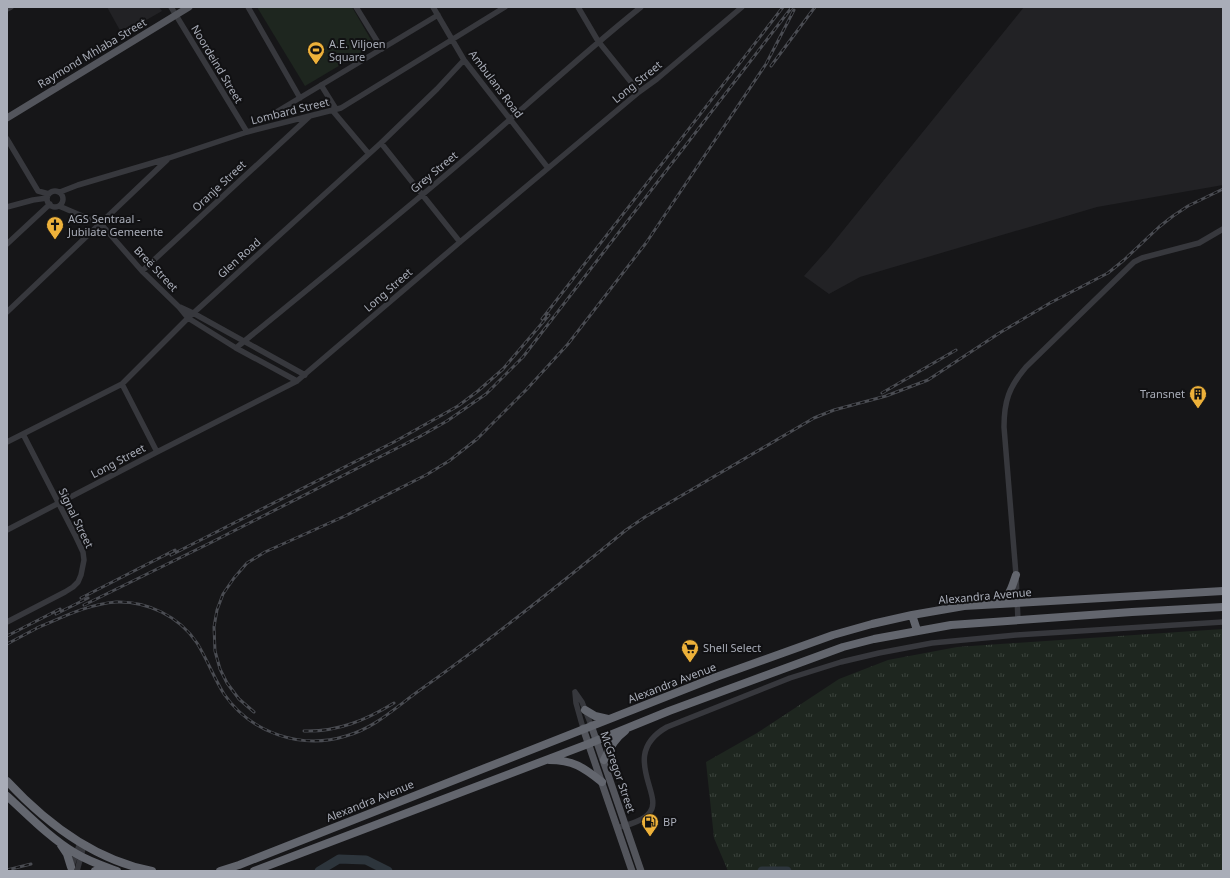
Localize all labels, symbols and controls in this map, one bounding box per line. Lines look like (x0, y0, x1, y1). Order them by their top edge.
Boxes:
street label: Raymond Mhlaba Street (35, 14, 149, 91)
street label: Noordeind Street (188, 22, 247, 106)
place label: A.E. Viljoen Square (329, 36, 386, 64)
sports icon: A.E. Viljoen Square (306, 40, 326, 65)
street label: Ambulans Road (466, 47, 527, 121)
street label: Long Street (609, 57, 665, 106)
street label: Lombard Street (249, 94, 331, 128)
street label: Grey Street (407, 147, 461, 196)
street label: Oranje Street (188, 157, 249, 214)
place label: AGS Sentraal - Jubilate Gemeente (67, 211, 163, 239)
church icon: AGS Sentraal - Jubilate Gemeente (45, 215, 65, 240)
street label: Glen Road (214, 234, 263, 281)
street label: Breë Street (131, 243, 182, 295)
street label: Long Street (360, 264, 415, 315)
building icon: Transnet (1188, 384, 1208, 409)
place label: Transnet (1140, 386, 1185, 401)
street label: Long Street (88, 440, 148, 481)
street label: Signal Street (55, 485, 97, 550)
street label: Alexandra Avenue (938, 584, 1032, 607)
supermarket icon: Shell Select (680, 638, 700, 663)
place label: Shell Select (703, 640, 761, 655)
street label: Alexandra Avenue (626, 659, 718, 706)
street label: McGregor Street (597, 729, 639, 815)
street label: Alexandra Avenue (324, 776, 416, 825)
fuel station icon: BP (640, 812, 660, 837)
place label: BP (663, 814, 677, 829)

